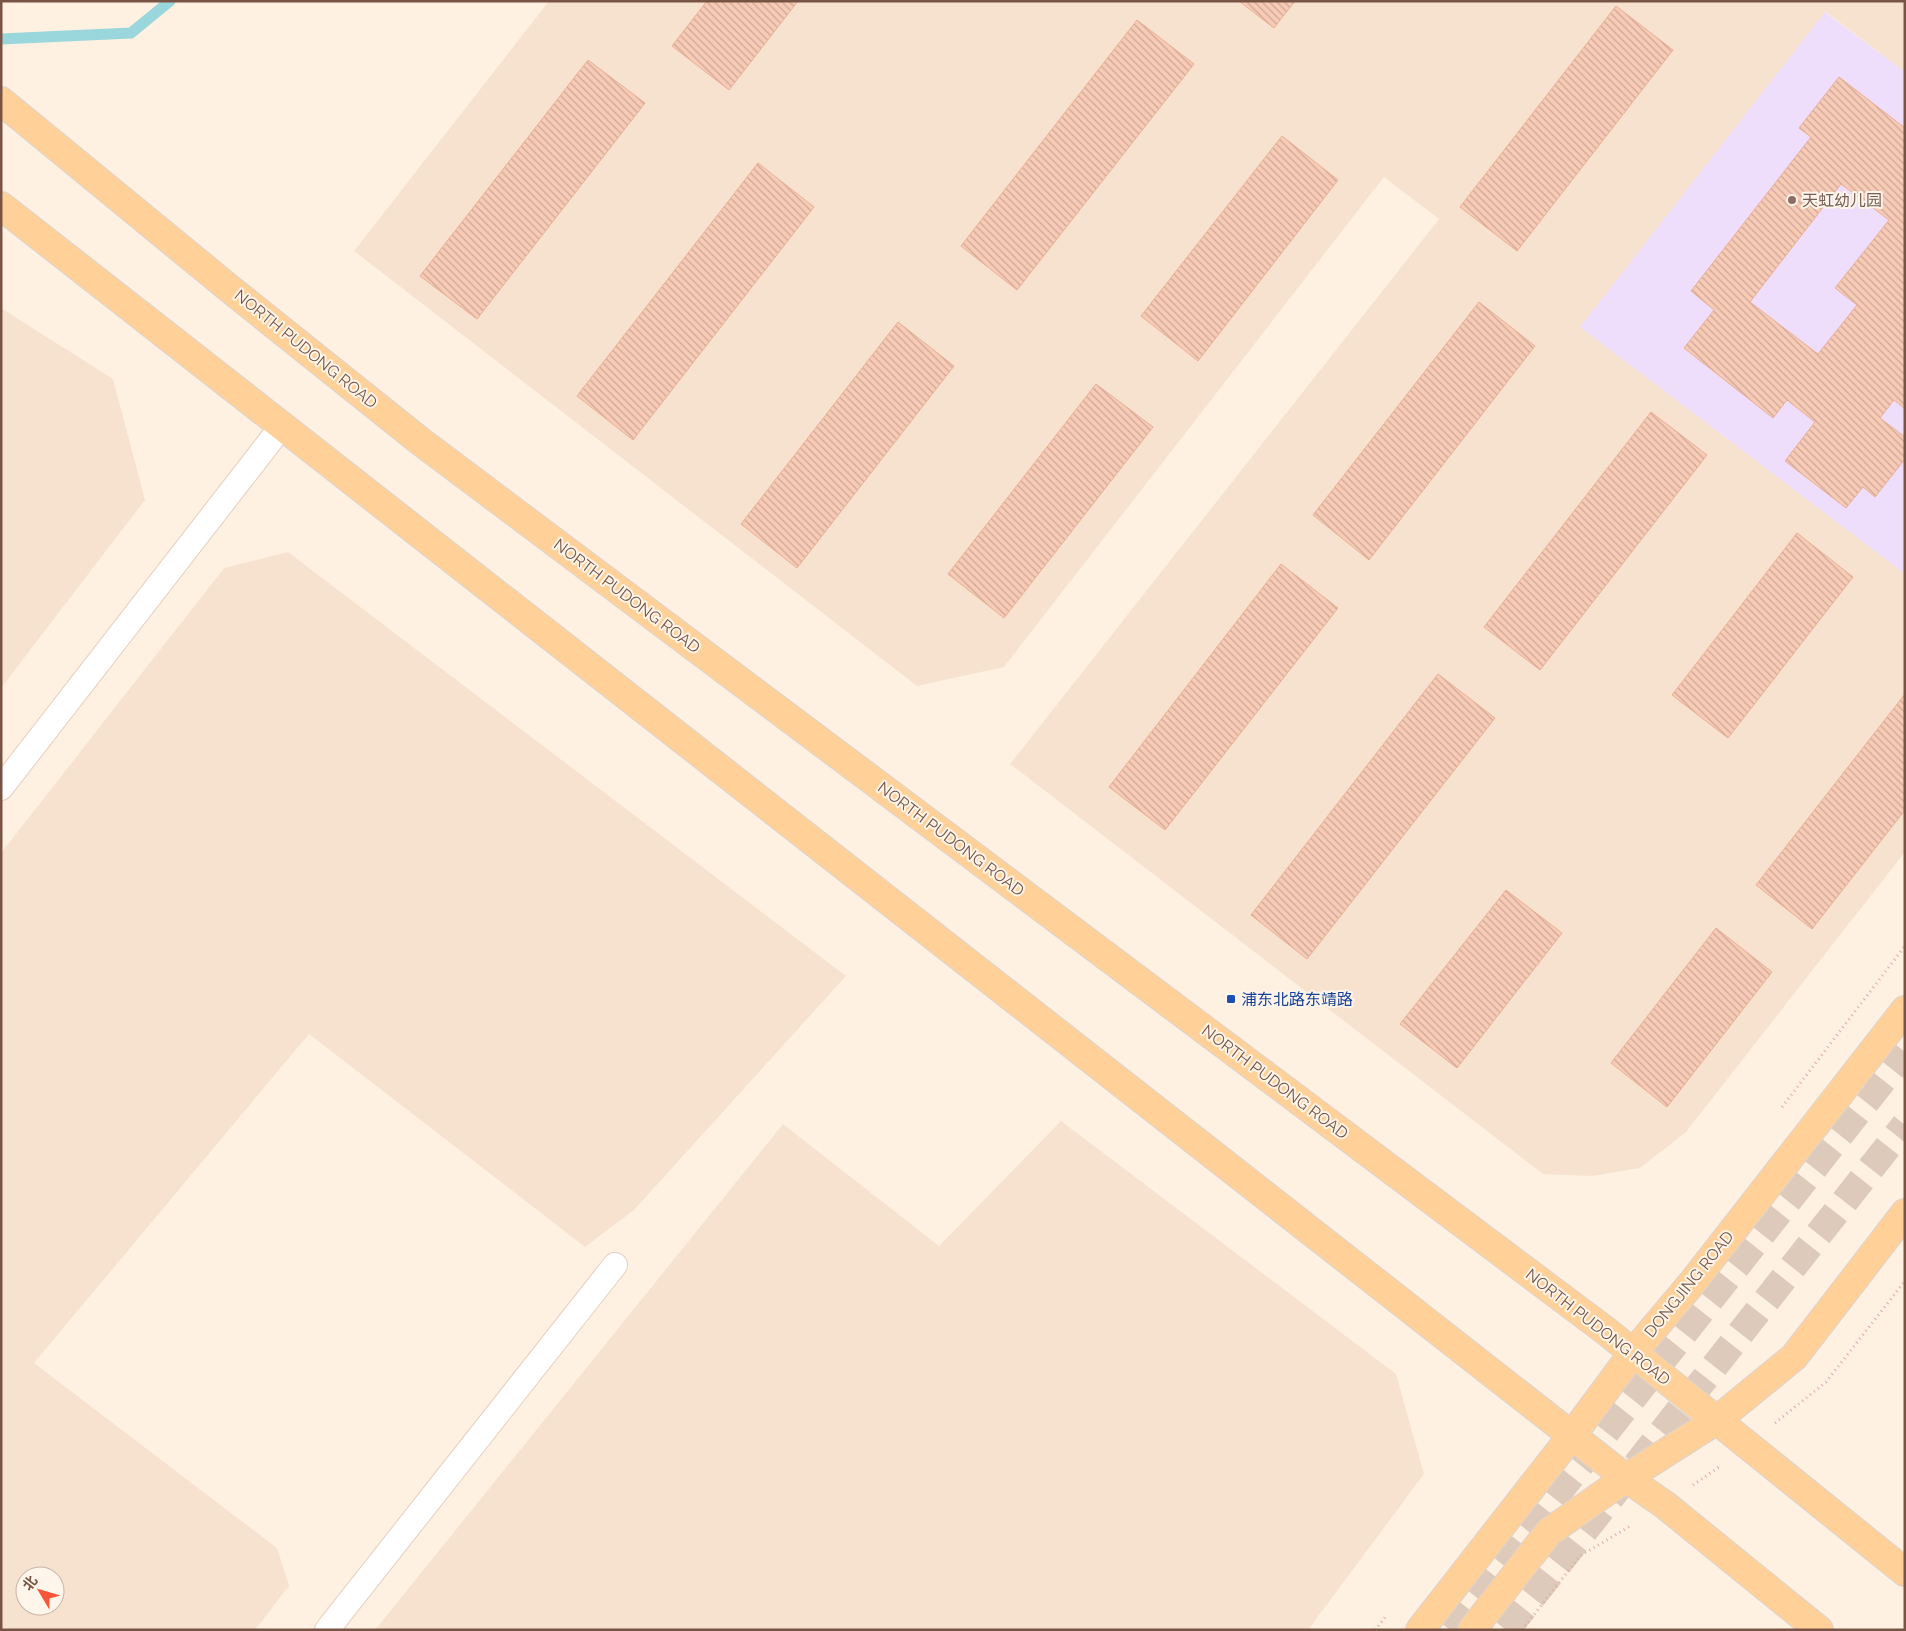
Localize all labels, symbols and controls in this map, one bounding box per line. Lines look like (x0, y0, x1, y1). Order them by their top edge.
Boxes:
place label: 天虹幼儿园 (1802, 191, 1882, 210)
marker: 天虹幼儿园 (1786, 194, 1798, 206)
street label: NORTH PUDONG ROAD (231, 286, 381, 412)
street label: NORTH PUDONG ROAD (550, 535, 704, 657)
street label: NORTH PUDONG ROAD (874, 778, 1028, 900)
place label: 浦东北路东靖路 (1241, 990, 1353, 1009)
marker: 浦东北路东靖路 (1225, 993, 1237, 1005)
street label: NORTH PUDONG ROAD (1198, 1021, 1352, 1143)
street label: DONGJING ROAD (1640, 1227, 1738, 1341)
street label: NORTH PUDONG ROAD (1522, 1265, 1674, 1389)
north arrow (15, 1566, 65, 1616)
text: 北 (19, 1573, 40, 1593)

